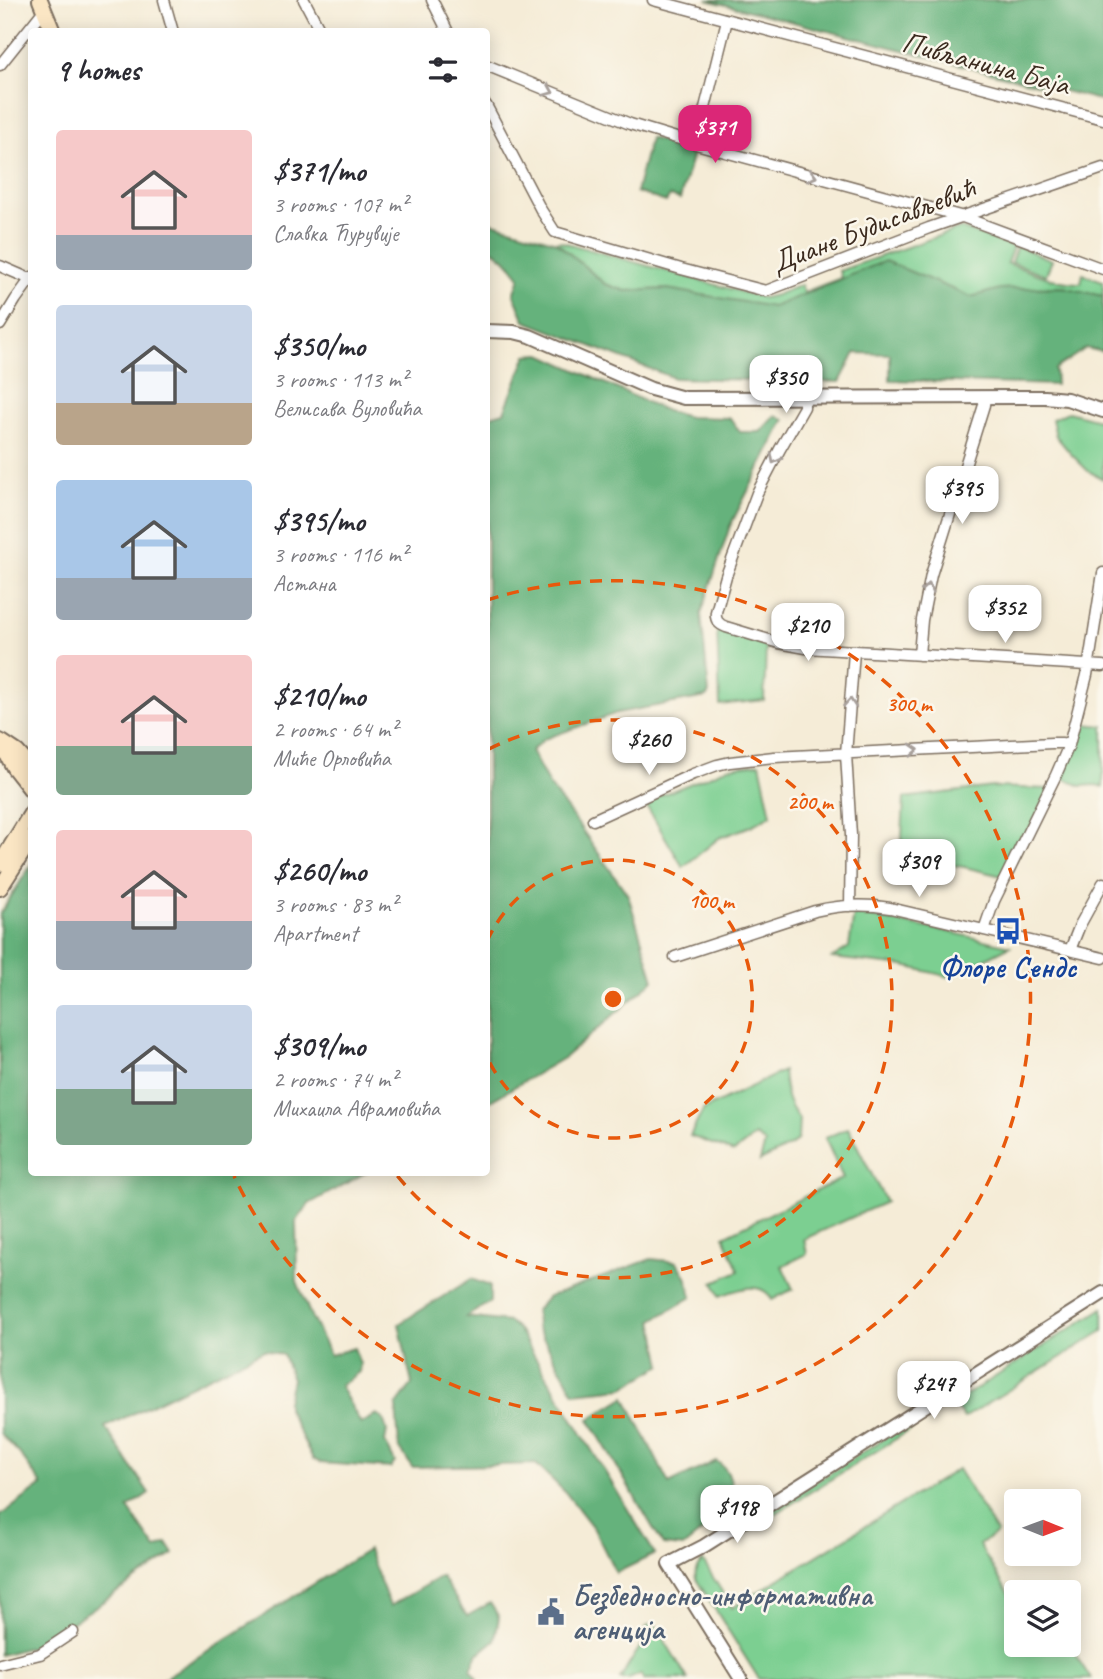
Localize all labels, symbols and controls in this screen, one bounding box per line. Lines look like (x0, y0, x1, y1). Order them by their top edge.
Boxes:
street label: Пивљанина Баја (898, 22, 1076, 104)
text: 9 homes (56, 51, 140, 89)
icon: filters (424, 51, 462, 89)
one-way arrow (543, 83, 555, 97)
pin: $371 (674, 106, 756, 165)
text: $371 (694, 113, 736, 142)
text: $371/mo (273, 152, 365, 190)
icon: home (112, 158, 196, 242)
one-way arrow (806, 167, 818, 182)
street label: Диане Будисављевић (766, 168, 982, 281)
text: 3 rooms · 107 m² (273, 190, 408, 219)
text: Славка Ћурувије (273, 219, 399, 248)
text: $350/mo (273, 327, 365, 365)
icon: home (112, 333, 196, 417)
pin: $350 (745, 356, 827, 415)
text: $350 (765, 363, 807, 392)
text: 3 rooms · 113 m² (273, 365, 408, 394)
text: Велисава Вуловића (273, 394, 421, 423)
one-way arrow (769, 452, 783, 464)
pin: $395 (921, 466, 1003, 526)
text: $395 (942, 474, 982, 503)
text: $395/mo (273, 502, 365, 540)
icon: home (112, 508, 196, 592)
text: 3 rooms · 116 m² (273, 540, 408, 569)
text: Астана (273, 569, 336, 598)
one-way arrow (920, 582, 935, 594)
pin: $352 (964, 586, 1046, 645)
text: $352 (984, 593, 1026, 622)
pin: $210 (767, 604, 849, 663)
text: $210 (787, 611, 829, 640)
text: $210/mo (273, 677, 365, 715)
icon: home (112, 683, 196, 767)
text: 300 m (886, 691, 934, 717)
one-way arrow (842, 697, 857, 708)
text: 2 rooms · 64 m² (273, 715, 397, 744)
pin: $260 (608, 718, 690, 777)
text: $260 (628, 725, 670, 754)
one-way arrow (909, 743, 920, 758)
text: Миће Орловића (273, 744, 391, 773)
text: 200 m (787, 789, 835, 815)
pin: $309 (878, 839, 960, 899)
text: $309 (898, 847, 940, 876)
text: $260/mo (273, 852, 366, 890)
icon: home (112, 858, 196, 942)
text: 100 m (688, 888, 736, 914)
text: 3 rooms · 83 m² (273, 890, 397, 919)
bus stop icon: Флоре Сендс (993, 916, 1023, 946)
text: Apartment (273, 919, 358, 948)
place label: Флоре Сендс (940, 948, 1078, 986)
centre of rings (601, 987, 625, 1011)
text: $309/mo (273, 1027, 365, 1065)
icon: home (112, 1033, 196, 1117)
text: 2 rooms · 74 m² (273, 1065, 397, 1094)
text: Михаила Аврамовића (273, 1094, 440, 1123)
pin: $247 (893, 1362, 975, 1421)
text: $247 (913, 1369, 955, 1398)
pin: $198 (696, 1486, 778, 1545)
north arrow (1004, 1489, 1082, 1566)
map controls (1004, 1489, 1081, 1657)
text: $198 (716, 1493, 758, 1522)
place label: Безбедносно-информативна агенција (572, 1576, 874, 1648)
button: layers (1004, 1580, 1081, 1657)
public building icon: Безбедносно-информативна агенција (536, 1597, 566, 1627)

